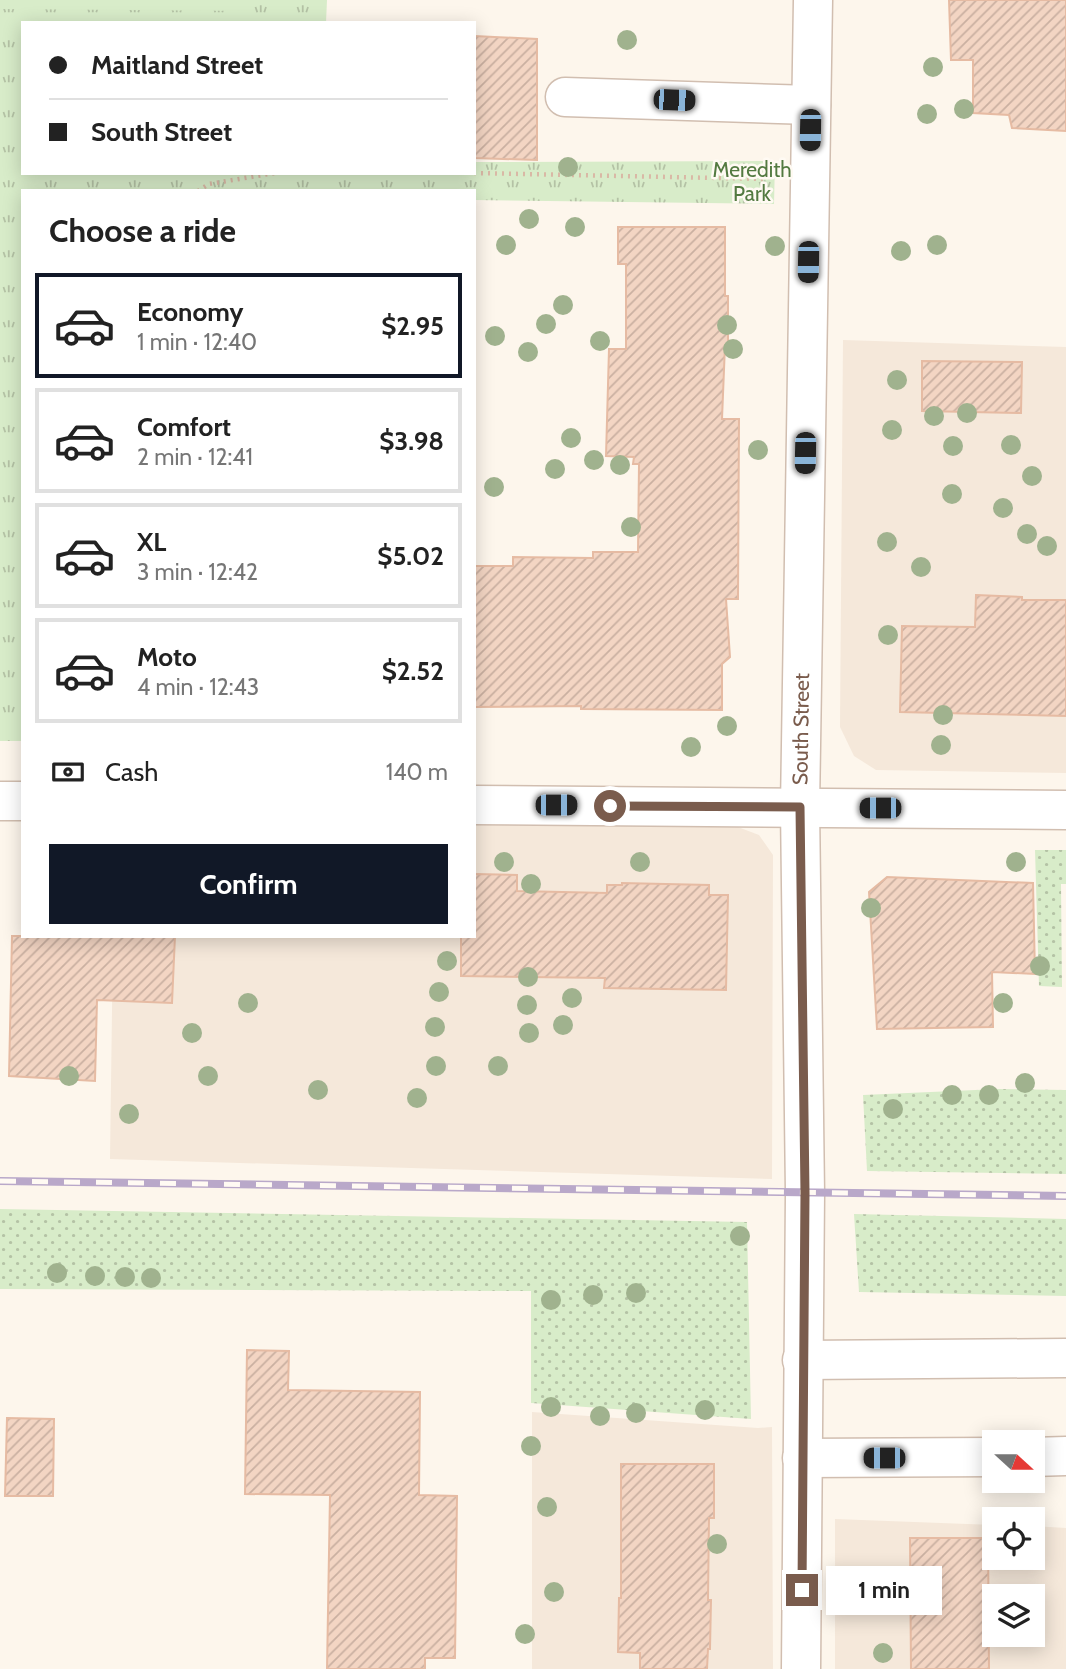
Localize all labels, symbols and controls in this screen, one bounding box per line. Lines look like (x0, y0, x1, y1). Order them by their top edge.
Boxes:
text: Maitland Street (91, 49, 263, 81)
car (653, 89, 696, 111)
car (800, 109, 821, 151)
text: South Street (91, 116, 232, 148)
park label: Meredith Park (712, 157, 792, 206)
text: Choose a ride (49, 211, 236, 250)
car (798, 241, 819, 283)
icon: car (53, 294, 116, 357)
text: Economy (137, 296, 243, 328)
text: $2.95 (381, 310, 444, 342)
text: 1 min · 12:40 (137, 328, 257, 356)
icon: car (53, 409, 116, 472)
text: Comfort (137, 411, 231, 443)
text: $3.98 (379, 425, 444, 457)
car (795, 432, 816, 474)
text: 2 min · 12:41 (137, 443, 253, 471)
icon: car (53, 524, 116, 587)
text: XL (137, 526, 166, 558)
text: $5.02 (377, 540, 444, 572)
text: 3 min · 12:42 (137, 558, 258, 586)
icon: car (53, 639, 116, 702)
text: Moto (137, 641, 197, 673)
text: $2.52 (382, 655, 444, 687)
text: 4 min · 12:43 (137, 673, 259, 701)
street label: South Street (787, 673, 814, 785)
icon: cash (49, 753, 87, 791)
text: Cash (105, 756, 158, 788)
text: 140 m (386, 758, 448, 786)
route start (594, 790, 626, 822)
car (536, 795, 578, 816)
car (860, 798, 902, 819)
button: Confirm (49, 844, 448, 924)
north arrow (982, 1430, 1045, 1493)
map controls (982, 1430, 1045, 1647)
car (864, 1448, 906, 1469)
button: locate (982, 1507, 1045, 1570)
callout: 1 min (826, 1566, 942, 1614)
route end (786, 1574, 818, 1606)
text: 1 min (858, 1576, 910, 1604)
button: layers (982, 1584, 1045, 1647)

